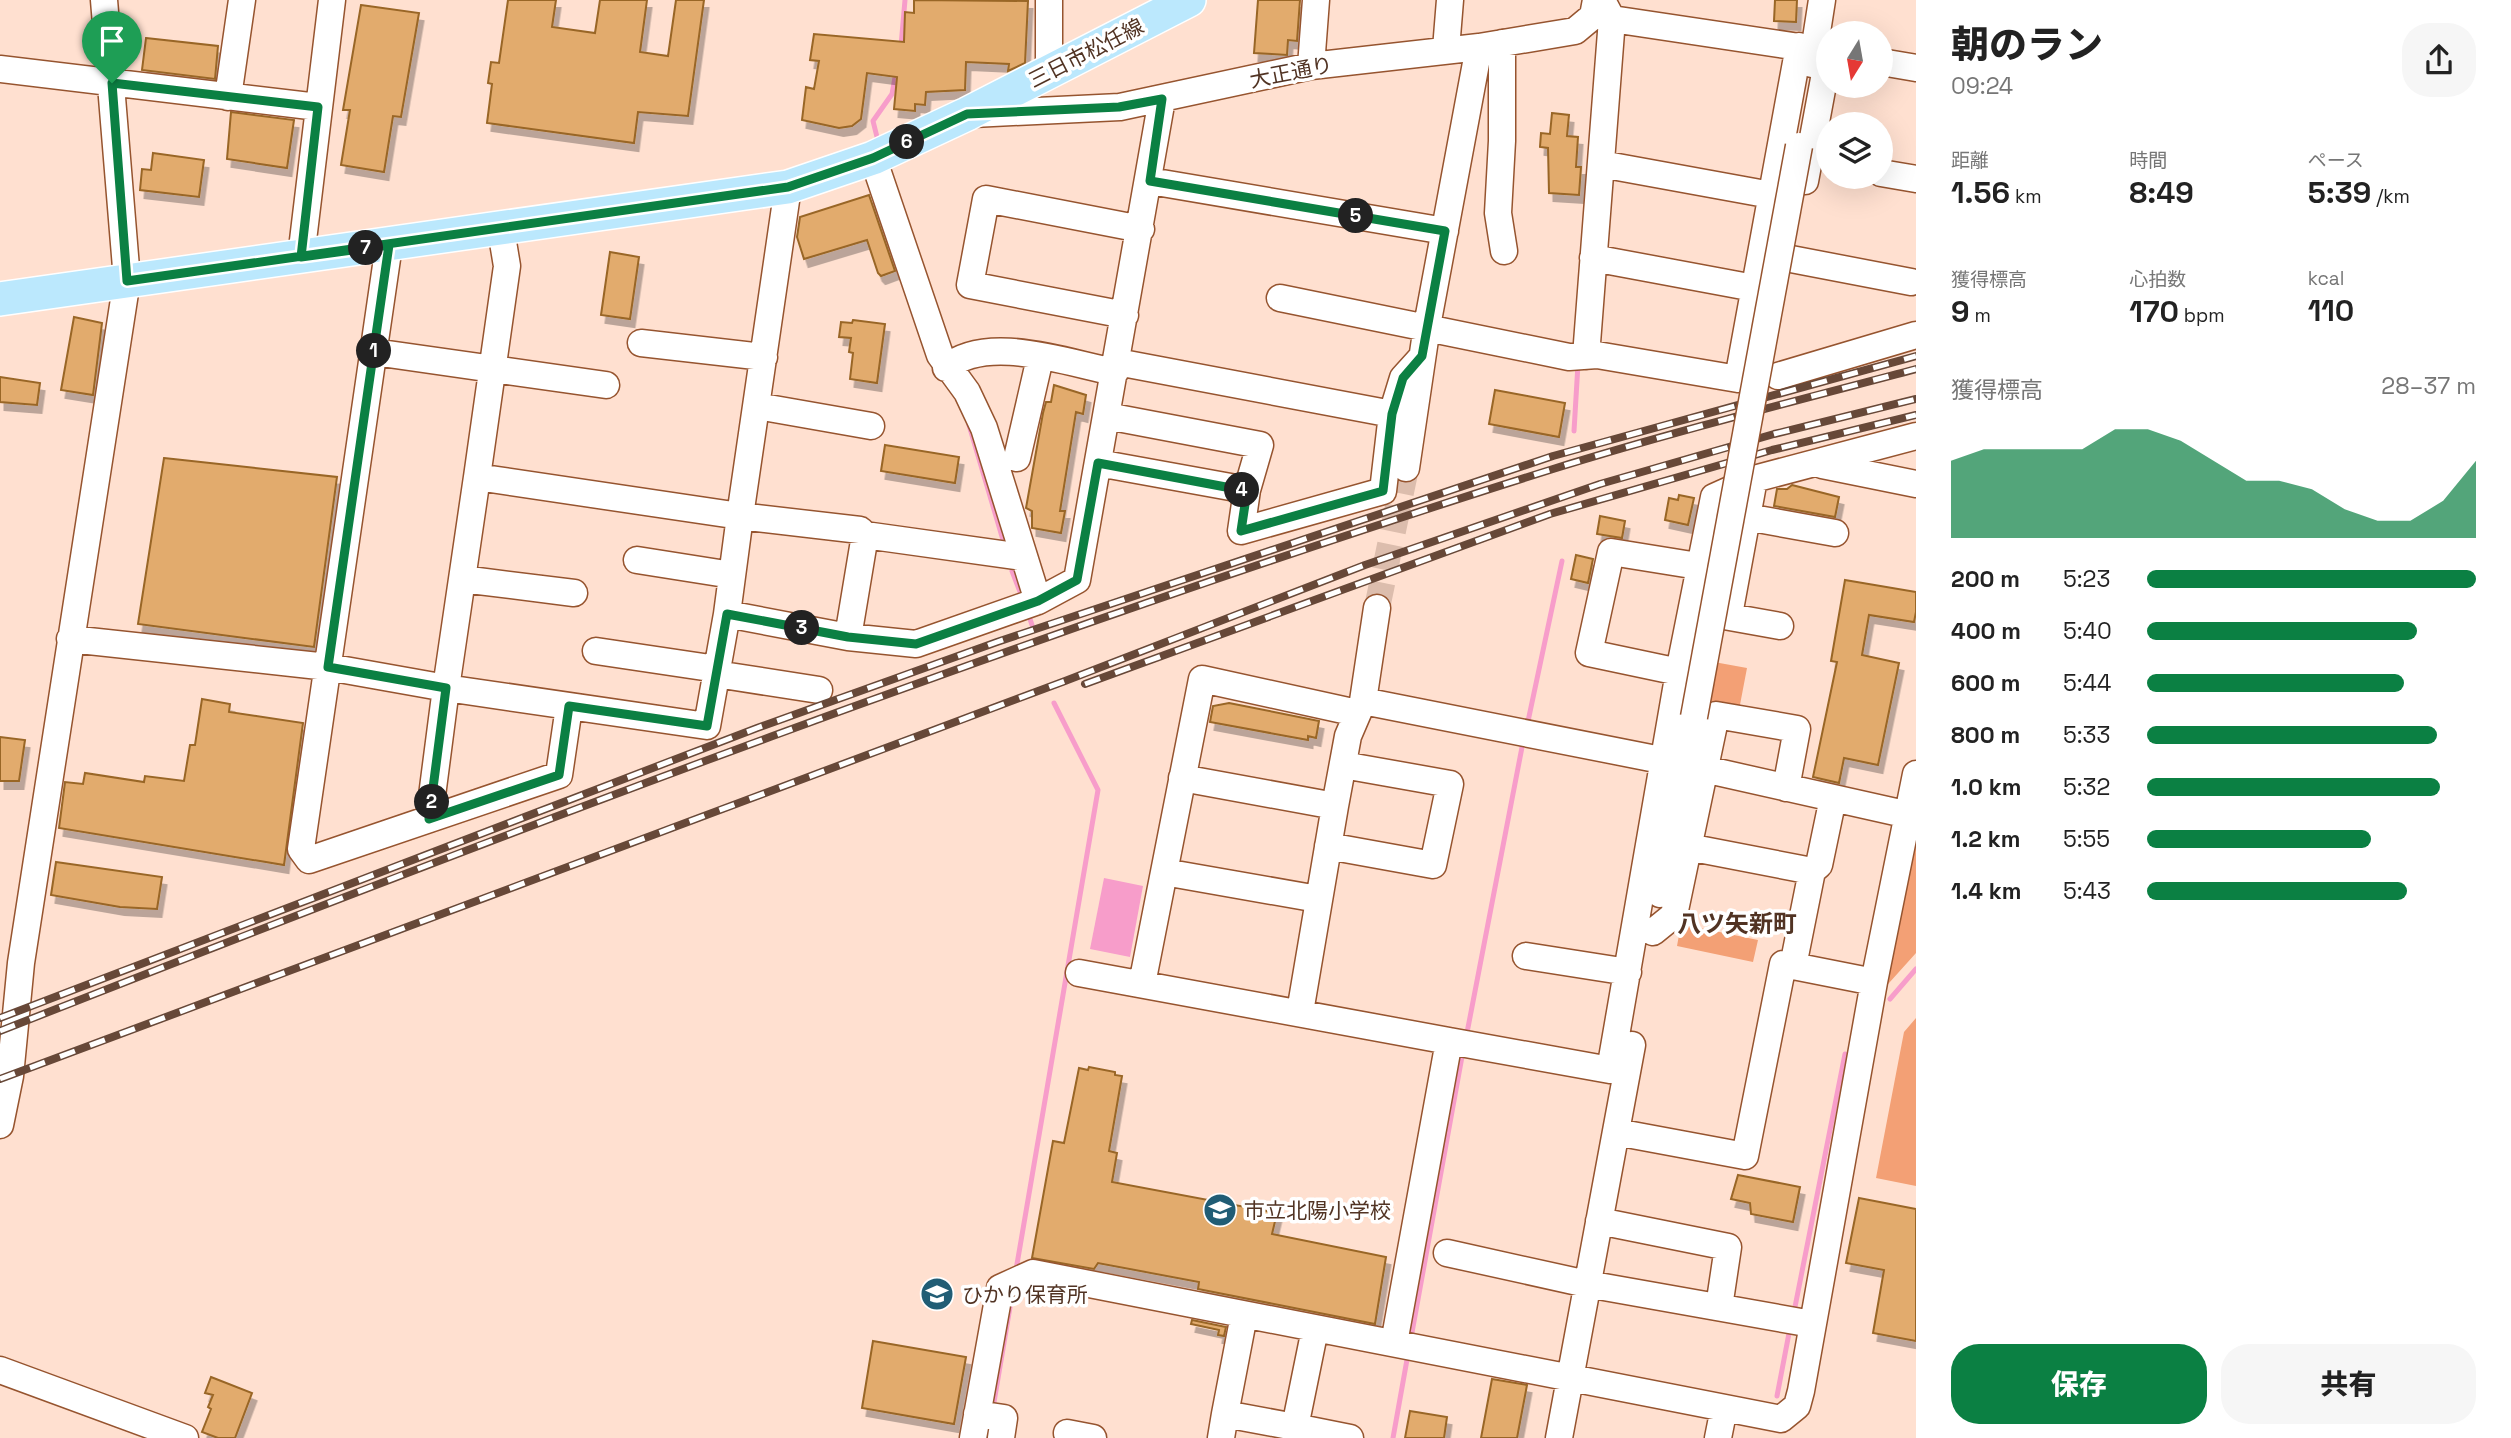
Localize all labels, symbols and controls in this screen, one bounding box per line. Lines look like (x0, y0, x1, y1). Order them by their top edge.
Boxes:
pin (82, 11, 142, 83)
street label: 三日市松任線 (1024, 12, 1148, 94)
north arrow (1816, 21, 1894, 98)
map controls (1816, 21, 1893, 189)
text: 朝のラン (1951, 21, 2103, 69)
icon: arrive (93, 22, 131, 60)
button: share (2402, 23, 2476, 97)
street label: 大正通り (1247, 51, 1335, 93)
text: 09:24 (1951, 71, 2013, 101)
button: layers (1816, 112, 1893, 189)
pin: 6 (890, 124, 925, 160)
text: 6 (901, 129, 912, 154)
text: 距離 (1951, 148, 1989, 173)
text: 時間 (2129, 148, 2167, 173)
text: ペース (2308, 148, 2364, 173)
text: 1.56 (1951, 173, 2010, 212)
text: 8:49 (2129, 173, 2194, 212)
text: 5:39 (2308, 173, 2371, 212)
text: km (2010, 184, 2042, 209)
text: /km (2371, 184, 2410, 209)
pin: 5 (1338, 198, 1374, 234)
text: 5 (1350, 203, 1361, 228)
pin: 7 (348, 230, 384, 266)
text: 7 (360, 235, 371, 260)
text: kcal (2308, 266, 2344, 291)
text: 獲得標高 (1951, 267, 2027, 292)
text: 心拍数 (2129, 267, 2186, 292)
text: 110 (2308, 291, 2354, 330)
text: 9 (1951, 292, 1970, 331)
text: 170 (2129, 292, 2179, 331)
text: m (1970, 303, 1991, 328)
text: bpm (2179, 303, 2225, 328)
pin: 1 (356, 334, 392, 368)
text: 1 (369, 338, 378, 363)
text: 28–37 m (2381, 371, 2476, 401)
text: 獲得標高 (1951, 375, 2043, 405)
pin: 4 (1224, 472, 1260, 508)
text: 4 (1235, 477, 1248, 502)
text: 200 m (1951, 564, 2020, 594)
text: 5:23 (2063, 564, 2110, 594)
pin: 3 (784, 610, 820, 646)
text: 3 (796, 615, 807, 640)
text: 400 m (1951, 616, 2021, 646)
text: 5:40 (2063, 616, 2112, 646)
text: 600 m (1951, 668, 2021, 698)
text: 5:44 (2063, 668, 2111, 698)
text: 800 m (1951, 720, 2020, 750)
text: 5:33 (2063, 720, 2110, 750)
text: 1.0 km (1951, 772, 2021, 802)
text: 5:32 (2063, 772, 2110, 802)
pin: 2 (414, 784, 450, 820)
text: 2 (426, 789, 437, 814)
text: 1.2 km (1951, 824, 2020, 854)
text: 5:55 (2063, 824, 2110, 854)
text: 1.4 km (1951, 876, 2021, 906)
text: 5:43 (2063, 876, 2111, 906)
district label: 八ツ矢新町 (1677, 908, 1797, 939)
school or university icon: 市立北陽小学校 (1201, 1191, 1239, 1229)
place label: 市立北陽小学校 (1244, 1197, 1391, 1224)
school or university icon: ひかり保育所 (918, 1275, 956, 1313)
place label: ひかり保育所 (962, 1281, 1088, 1308)
button: 保存 (1951, 1344, 2207, 1424)
button: 共有 (2221, 1344, 2476, 1424)

